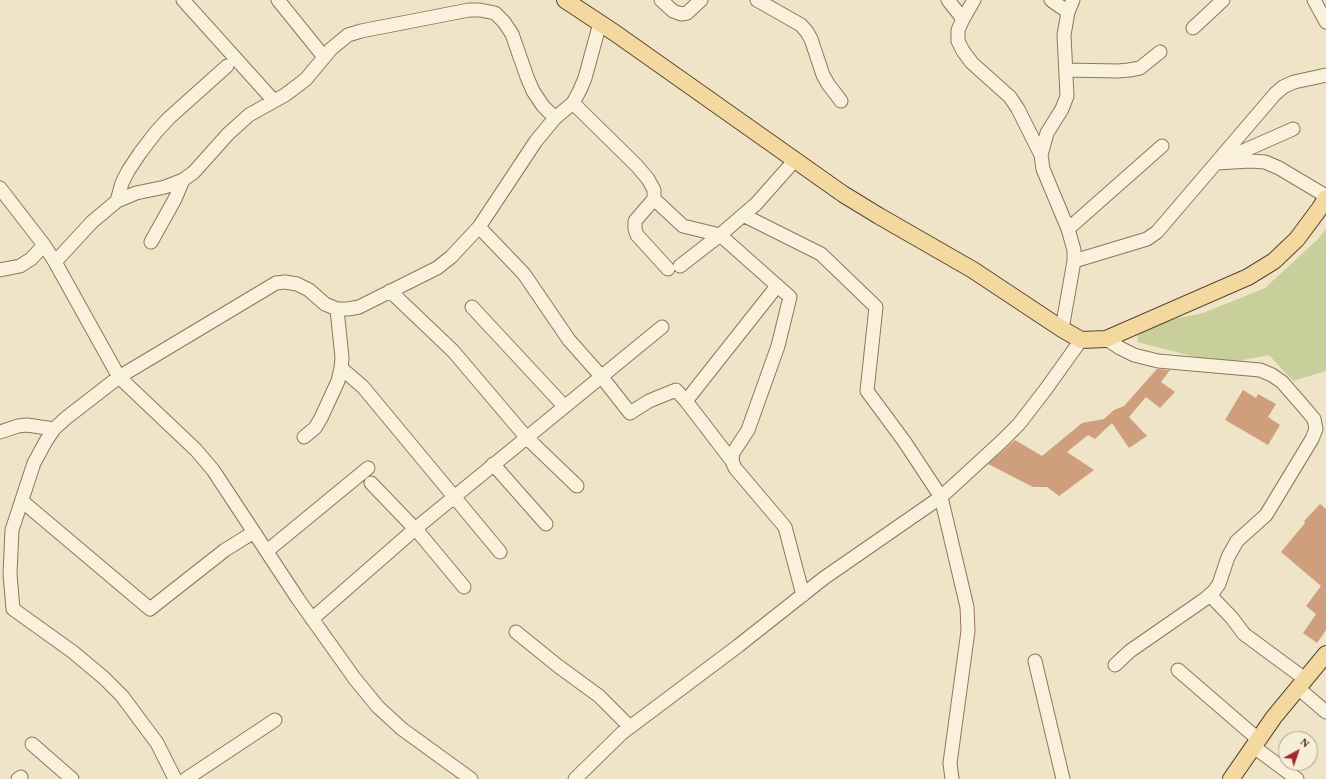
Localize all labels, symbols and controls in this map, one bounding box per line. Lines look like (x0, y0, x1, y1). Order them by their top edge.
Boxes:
north arrow (1278, 731, 1318, 771)
text: N (1298, 735, 1312, 750)

